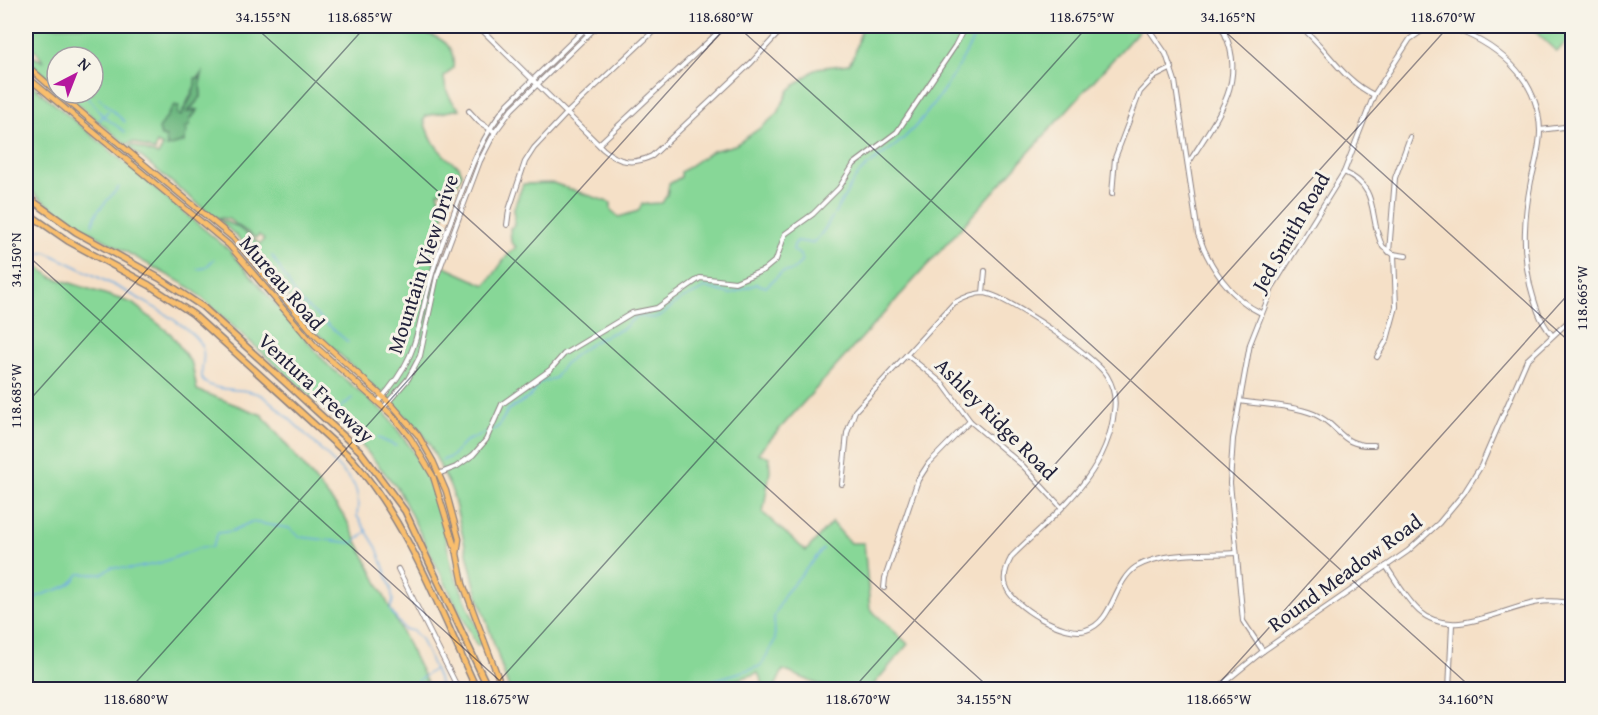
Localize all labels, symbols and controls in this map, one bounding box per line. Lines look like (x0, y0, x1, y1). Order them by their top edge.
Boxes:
text: 34.155°N (236, 6, 291, 27)
text: 118.685°W (327, 6, 393, 27)
text: 118.680°W (688, 6, 754, 27)
text: 118.675°W (1049, 6, 1115, 27)
text: 34.165°N (1201, 6, 1256, 27)
text: 118.670°W (1410, 6, 1476, 27)
north arrow (45, 45, 105, 105)
text: N (73, 51, 97, 77)
street label: Jed Smith Road (1242, 166, 1338, 300)
street label: Mountain View Drive (379, 170, 466, 358)
street label: Mureau Road (232, 228, 333, 337)
text: 34.150°N (5, 232, 26, 287)
text: 118.665°W (1571, 265, 1592, 331)
street label: Ventura Freeway (251, 325, 382, 450)
street label: Ashley Ridge Road (928, 350, 1065, 487)
text: 118.685°W (5, 363, 26, 429)
street label: Round Meadow Road (1261, 506, 1429, 639)
text: 118.680°W (103, 688, 169, 709)
text: 118.675°W (464, 688, 530, 709)
text: 118.670°W (825, 688, 891, 709)
text: 34.155°N (957, 688, 1012, 709)
text: 118.665°W (1186, 688, 1252, 709)
text: 34.160°N (1439, 688, 1494, 709)

